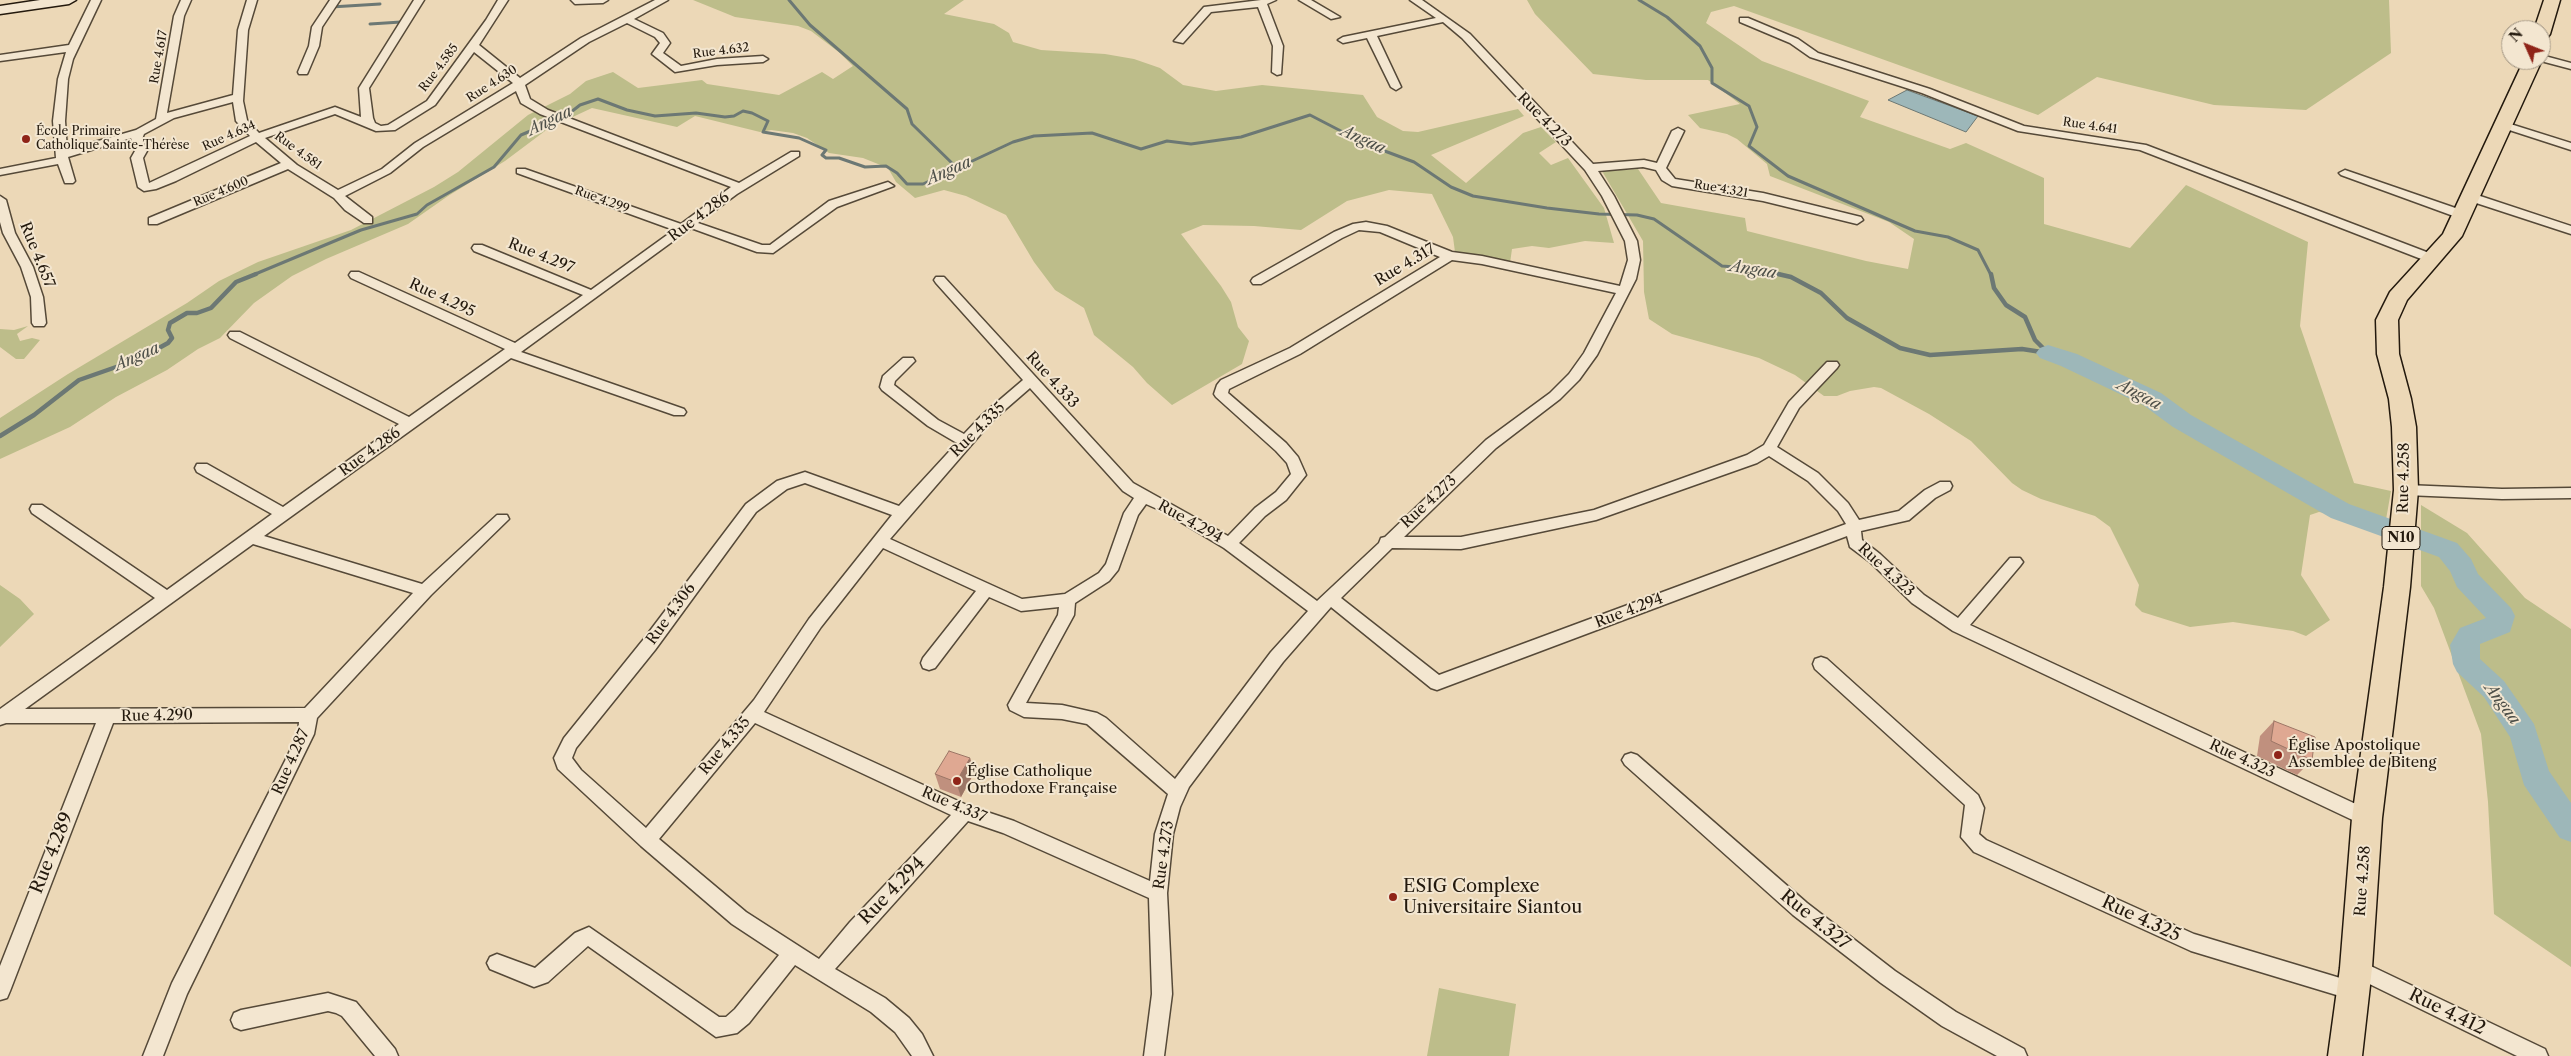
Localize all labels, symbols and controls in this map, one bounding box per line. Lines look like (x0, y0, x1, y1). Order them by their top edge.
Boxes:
north arrow (2501, 20, 2551, 70)
text: N (2505, 25, 2527, 46)
street label: Rue 4.617 (147, 29, 171, 85)
street label: Rue 4.632 (692, 40, 750, 62)
street label: Rue 4.585 (416, 41, 462, 95)
street label: Rue 4.630 (464, 62, 520, 106)
street label: Rue 4.273 (1513, 89, 1575, 151)
water label: Angaa (525, 102, 575, 140)
street label: Rue 4.641 (2062, 115, 2118, 137)
street label: Rue 4.634 (200, 118, 258, 154)
water label: Angaa (1338, 122, 1388, 158)
place label: École Primaire Catholique Sainte-Thérèse (36, 125, 189, 153)
street label: Rue 4.581 (272, 129, 324, 173)
marker: École Primaire Catholique Sainte-Thérèse (20, 133, 32, 145)
water label: Angaa (924, 153, 974, 189)
street label: Rue 4.600 (191, 174, 251, 210)
street label: Rue 4.321 (1693, 177, 1749, 201)
street label: Rue 4.299 (573, 183, 631, 217)
street label: Rue 4.286 (665, 188, 733, 246)
street label: Rue 4.657 (16, 219, 58, 291)
street label: Rue 4.297 (505, 235, 577, 277)
street label: Rue 4.317 (1372, 240, 1438, 290)
water label: Angaa (1728, 257, 1778, 283)
street label: Rue 4.295 (406, 275, 478, 321)
water label: Angaa (112, 339, 162, 375)
street label: Rue 4.333 (1022, 348, 1082, 412)
water label: Angaa (2114, 375, 2164, 415)
street label: Rue 4.335 (947, 399, 1009, 461)
street label: Rue 4.286 (336, 424, 404, 480)
street label: Rue 4.258 (2394, 442, 2414, 514)
street label: Rue 4.273 (1397, 472, 1461, 532)
street label: Rue 4.294 (1154, 497, 1226, 547)
road number: N10 (2382, 526, 2420, 550)
street label: Rue 4.323 (1854, 539, 1918, 601)
street label: Rue 4.306 (643, 580, 699, 648)
street label: Rue 4.294 (1593, 590, 1665, 632)
water label: Angaa (2480, 679, 2524, 729)
street label: Rue 4.290 (121, 706, 193, 726)
street label: Rue 4.335 (696, 713, 754, 779)
street label: Rue 4.287 (269, 726, 313, 798)
street label: Rue 4.323 (2206, 736, 2278, 782)
place label: Église Apostolique Assemblee de Biteng (2288, 737, 2436, 772)
marker: Église Apostolique Assemblee de Biteng (2272, 749, 2284, 761)
place label: Église Catholique Orthodoxe Française (967, 763, 1117, 798)
marker: Église Catholique Orthodoxe Française (951, 775, 963, 787)
street label: Rue 4.337 (919, 783, 989, 827)
street label: Rue 4.289 (26, 809, 78, 897)
street label: Rue 4.273 (1150, 819, 1178, 891)
street label: Rue 4.258 (2352, 845, 2374, 917)
street label: Rue 4.294 (855, 853, 929, 929)
place label: ESIG Complexe Universitaire Siantou (1403, 876, 1582, 919)
street label: Rue 4.327 (1776, 885, 1854, 955)
marker: ESIG Complexe Universitaire Siantou (1387, 891, 1399, 903)
street label: Rue 4.325 (2098, 891, 2184, 947)
street label: Rue 4.412 (2405, 984, 2489, 1040)

